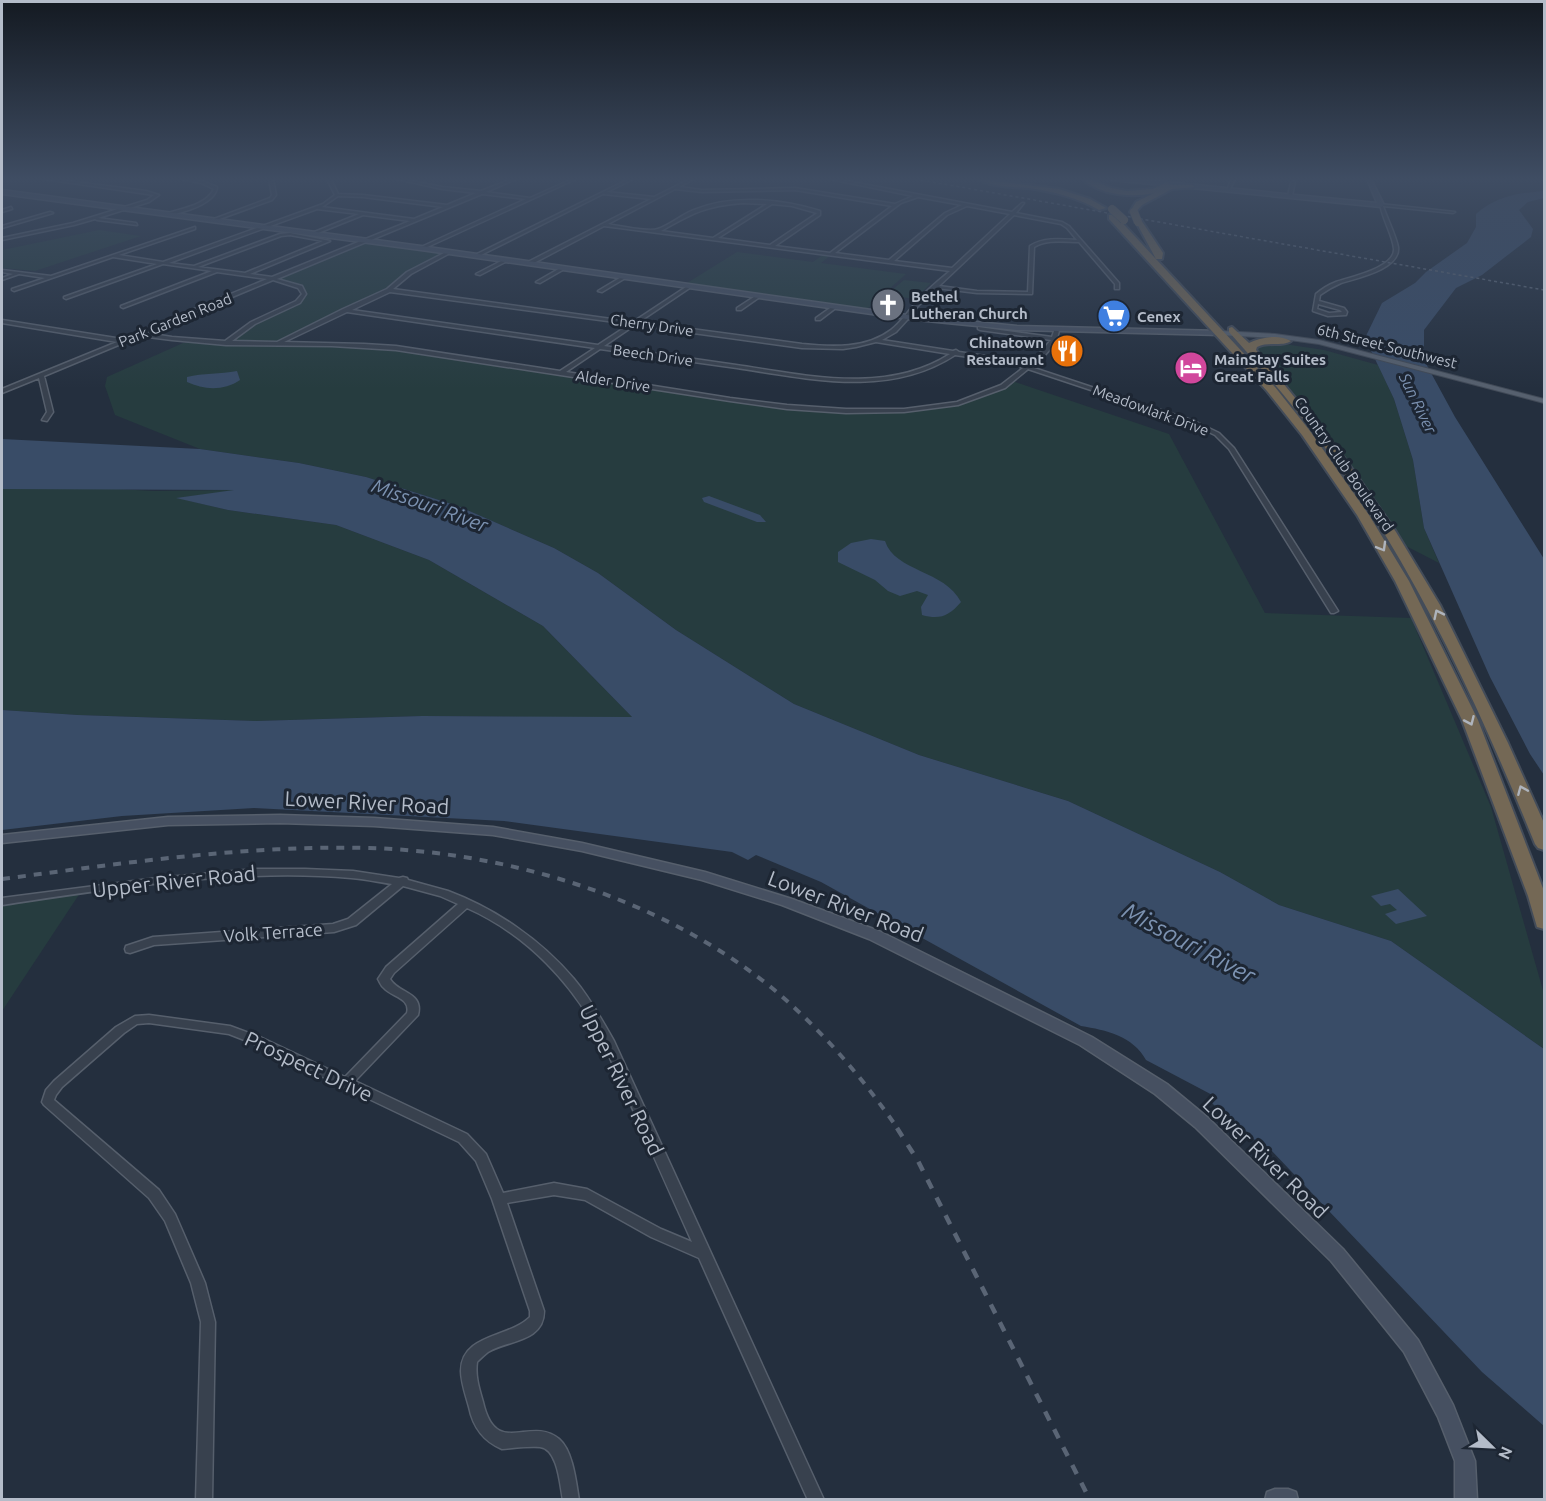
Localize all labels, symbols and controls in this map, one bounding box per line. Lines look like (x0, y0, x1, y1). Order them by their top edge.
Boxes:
church icon: Bethel Lutheran Church (870, 287, 906, 323)
place label: Bethel Lutheran Church (911, 288, 1028, 322)
street label: Park Garden Road (116, 290, 234, 350)
supermarket icon: Cenex (1096, 298, 1132, 334)
place label: Cenex (1137, 308, 1181, 325)
street label: Cherry Drive (609, 311, 695, 339)
street label: 6th Street Southwest (1315, 320, 1459, 372)
restaurant icon: Chinatown Restaurant (1049, 333, 1085, 369)
place label: Chinatown Restaurant (966, 334, 1045, 368)
street label: Beech Drive (612, 341, 694, 369)
hotel icon: MainStay Suites Great Falls (1173, 350, 1209, 386)
place label: MainStay Suites Great Falls (1214, 351, 1326, 385)
street label: Alder Drive (574, 367, 652, 395)
water label: Sun River (1395, 369, 1441, 437)
street label: Meadowlark Drive (1091, 381, 1211, 439)
street label: Country Club Boulevard (1291, 394, 1397, 534)
water label: Missouri River (369, 473, 493, 537)
one-way arrow (1375, 541, 1386, 551)
one-way arrow (1433, 610, 1445, 621)
one-way arrow (1463, 714, 1475, 725)
one-way arrow (1517, 785, 1529, 796)
street label: Lower River Road (284, 786, 450, 818)
street label: Upper River Road (91, 860, 257, 902)
street label: Lower River Road (765, 865, 927, 947)
water label: Missouri River (1118, 897, 1261, 990)
street label: Volk Terrace (223, 919, 323, 945)
street label: Upper River Road (575, 1001, 669, 1159)
street label: Prospect Drive (241, 1026, 377, 1106)
street label: Lower River Road (1198, 1091, 1334, 1223)
north arrow (1462, 1417, 1522, 1477)
text: N (1495, 1444, 1516, 1462)

